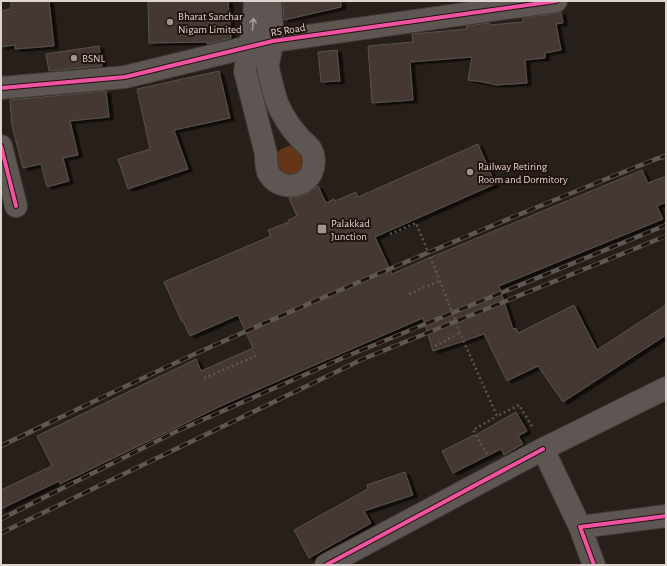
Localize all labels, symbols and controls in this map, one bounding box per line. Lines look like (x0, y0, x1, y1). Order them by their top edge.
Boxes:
place label: Bharat Sanchar Nigam Limited (178, 11, 243, 35)
marker: Bharat Sanchar Nigam Limited (165, 17, 175, 27)
one-way arrow (250, 18, 257, 31)
street label: RS Road (270, 22, 306, 38)
marker: BSNL (69, 53, 79, 63)
place label: BSNL (82, 53, 106, 64)
place label: Railway Retiring Room and Dormitory (478, 161, 568, 185)
marker: Railway Retiring Room and Dormitory (465, 167, 475, 177)
place label: Palakkad Junction (331, 218, 370, 242)
marker: Palakkad Junction (316, 223, 328, 235)

